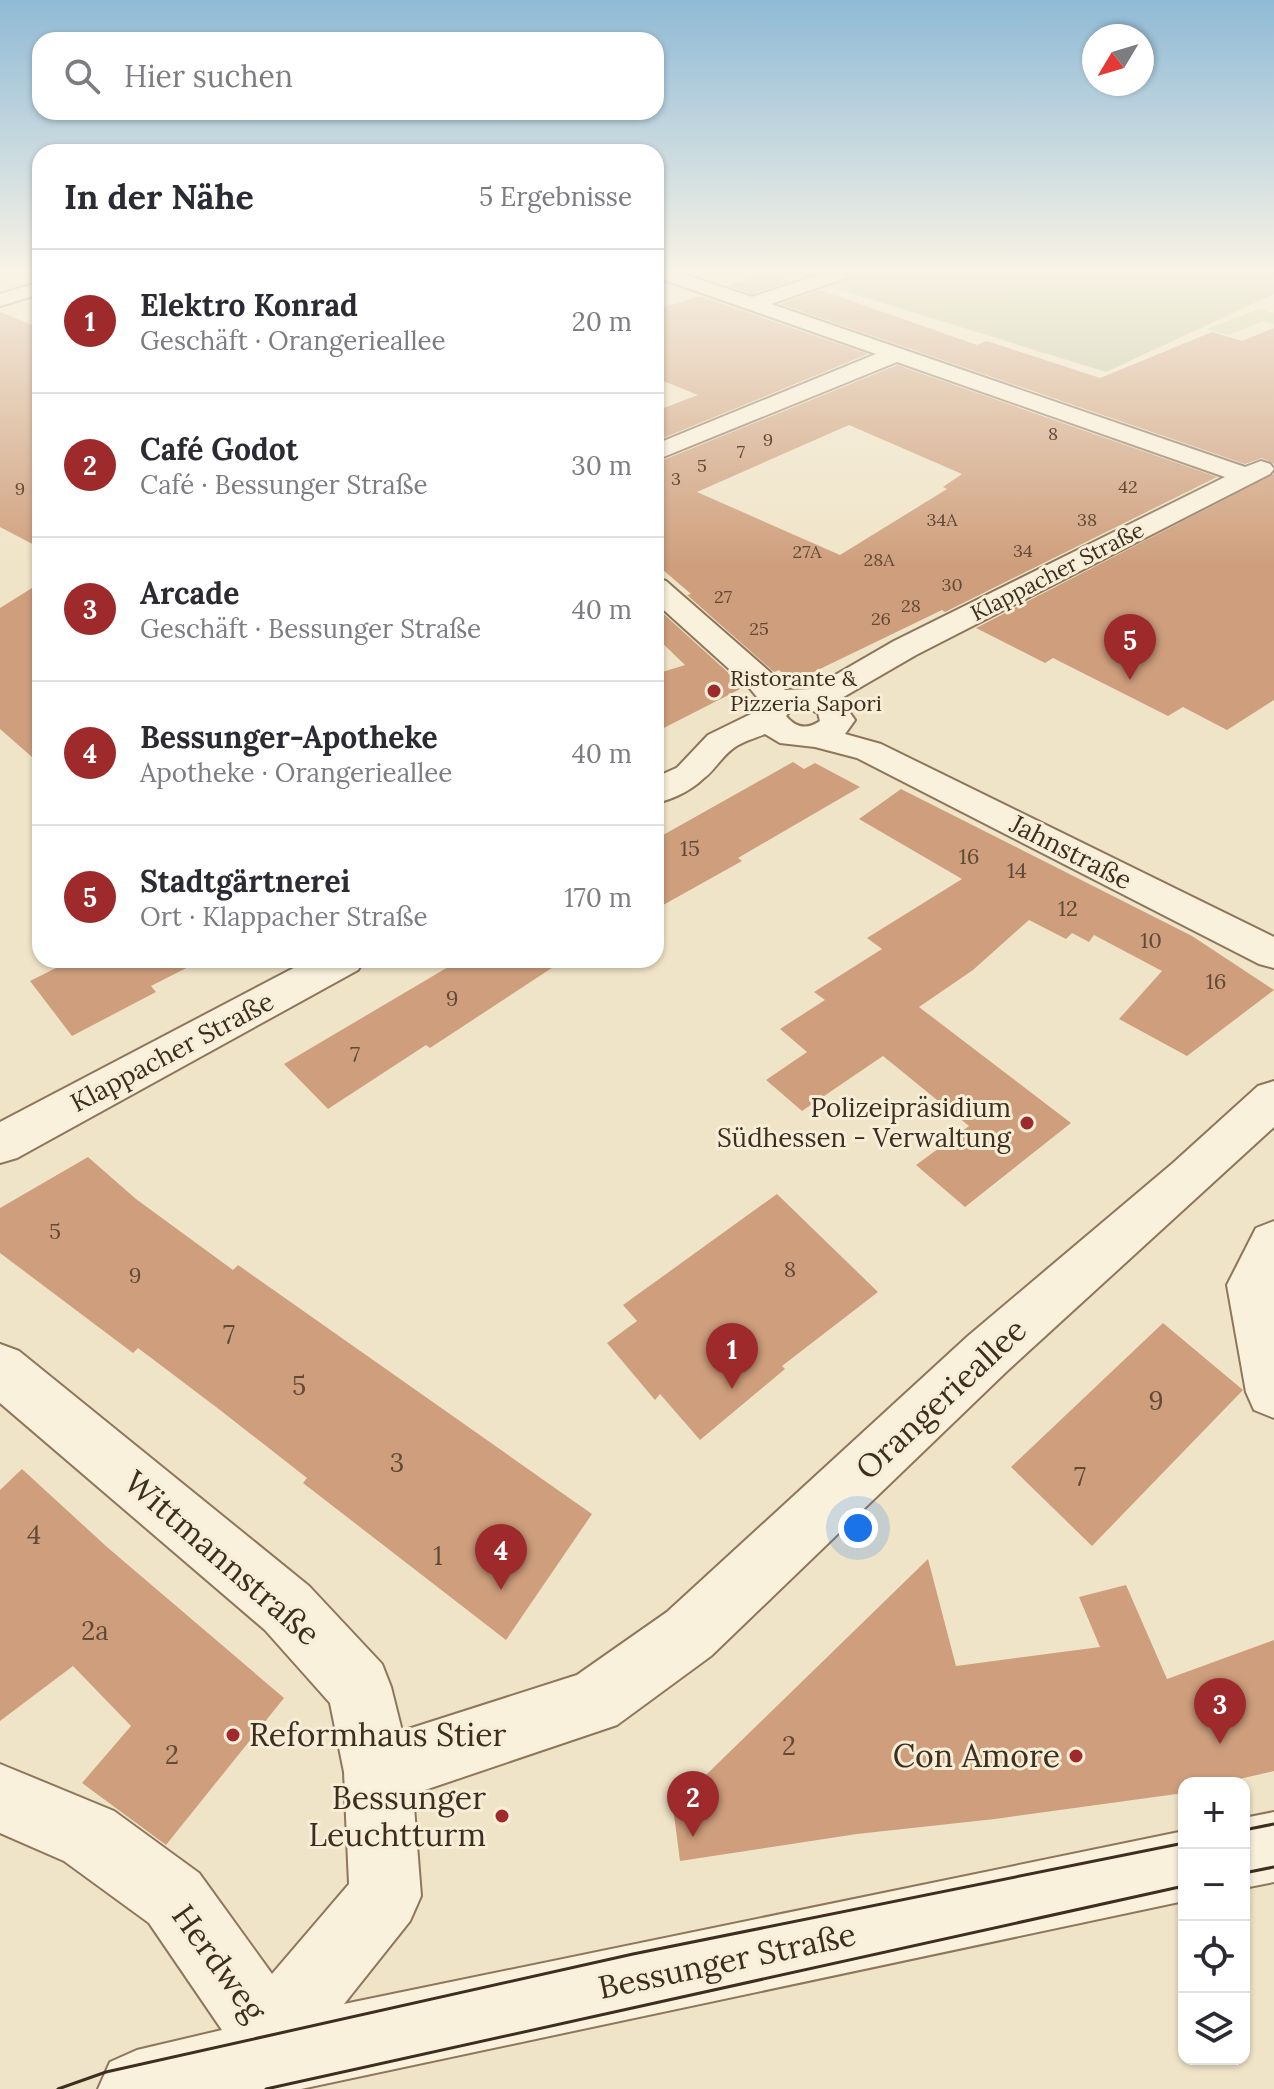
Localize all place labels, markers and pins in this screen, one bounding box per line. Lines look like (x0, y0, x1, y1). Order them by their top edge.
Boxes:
pin: 5 (1104, 614, 1156, 680)
place label: Ristorante & Pizzeria Sapori (730, 664, 882, 717)
marker: Ristorante & Pizzeria Sapori (705, 682, 723, 700)
place label: Polizeipräsidium Südhessen - Verwaltung (717, 1091, 1012, 1154)
marker: Polizeipräsidium Südhessen - Verwaltung (1018, 1114, 1036, 1132)
pin: 1 (706, 1323, 758, 1389)
pin: 4 (475, 1524, 527, 1590)
pin: 3 (1194, 1678, 1246, 1744)
place label: Reformhaus Stier (249, 1714, 507, 1755)
marker: Reformhaus Stier (224, 1726, 242, 1744)
place label: Con Amore (893, 1735, 1060, 1776)
marker: Con Amore (1067, 1747, 1085, 1765)
pin: 2 (667, 1771, 719, 1837)
place label: Bessunger Leuchtturm (308, 1777, 486, 1855)
marker: Bessunger Leuchtturm (493, 1807, 511, 1825)

